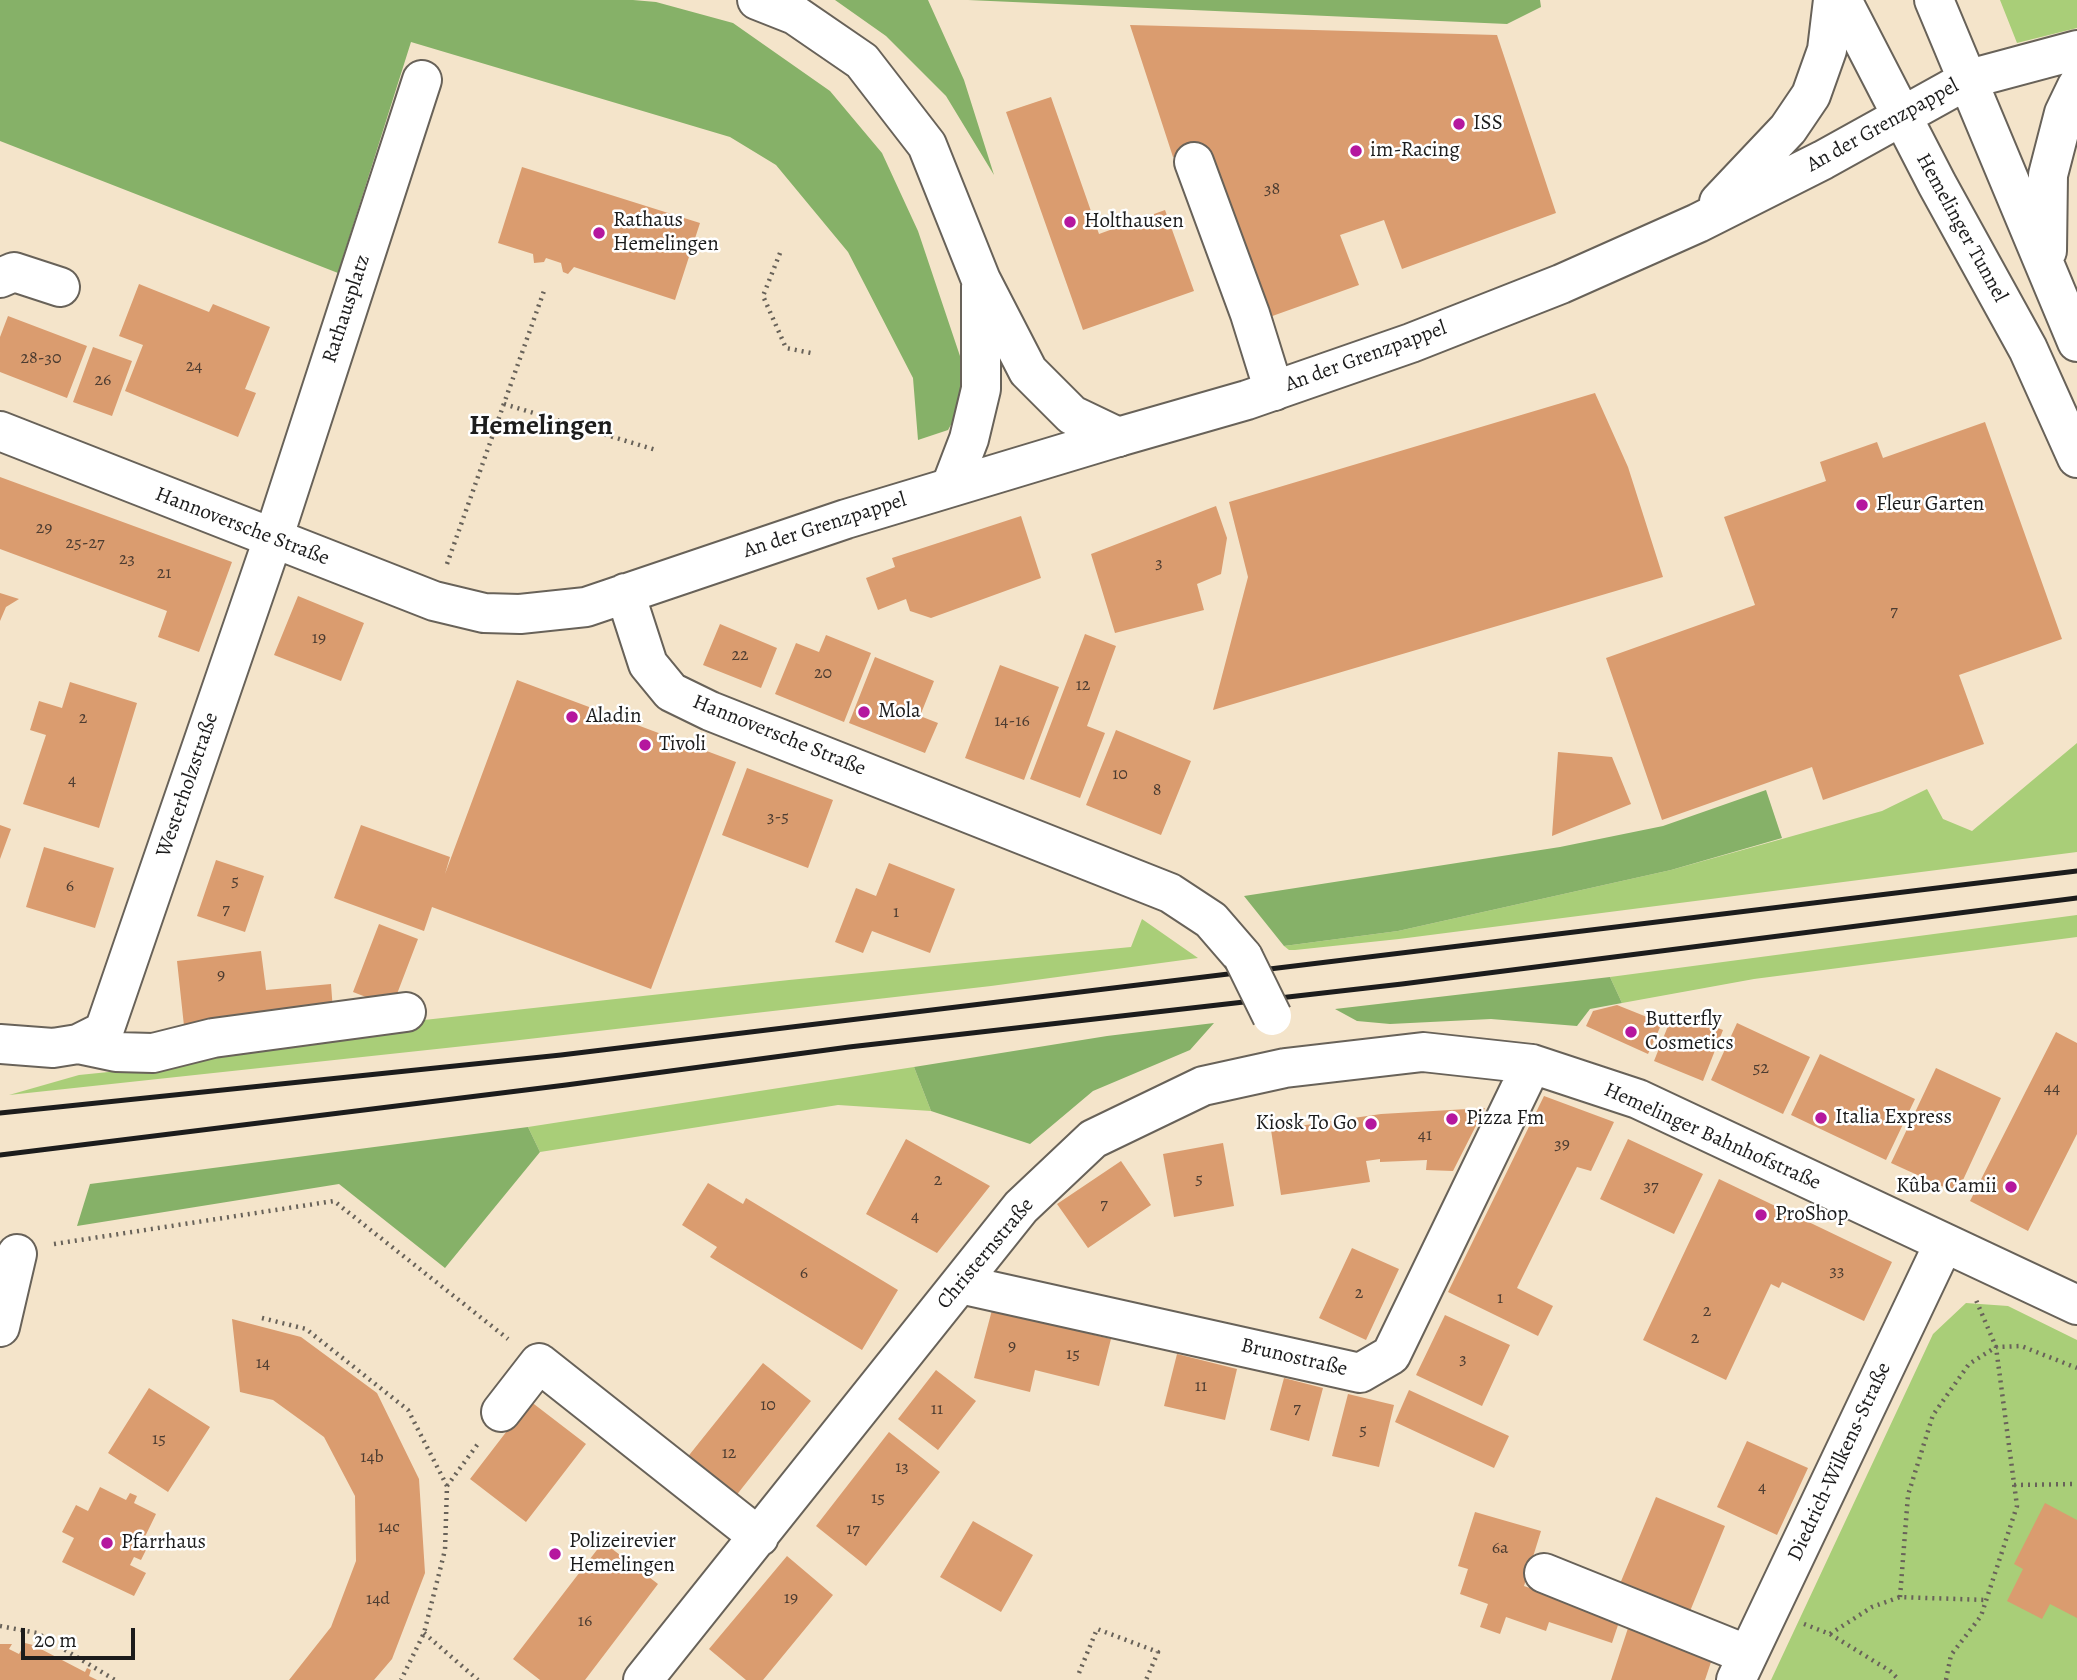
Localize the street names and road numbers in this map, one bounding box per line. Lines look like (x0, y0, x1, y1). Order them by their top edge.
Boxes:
street label: An der Grenzpappel (1803, 74, 1963, 178)
street label: Hemelinger Tunnel (1910, 149, 2012, 307)
street label: Rathausplatz (318, 252, 376, 366)
street label: An der Grenzpappel (1282, 316, 1450, 398)
street label: Hannoversche Straße (151, 482, 333, 572)
street label: An der Grenzpappel (740, 488, 910, 564)
street label: Hannoversche Straße (689, 690, 869, 782)
street label: Westerholzstraße (151, 709, 225, 861)
street label: Hemelinger Bahnhofstraße (1600, 1078, 1824, 1196)
street label: Christernstraße (932, 1193, 1040, 1315)
street label: Brunostraße (1238, 1334, 1350, 1382)
street label: Diedrich-Wilkens-Straße (1783, 1359, 1897, 1565)

